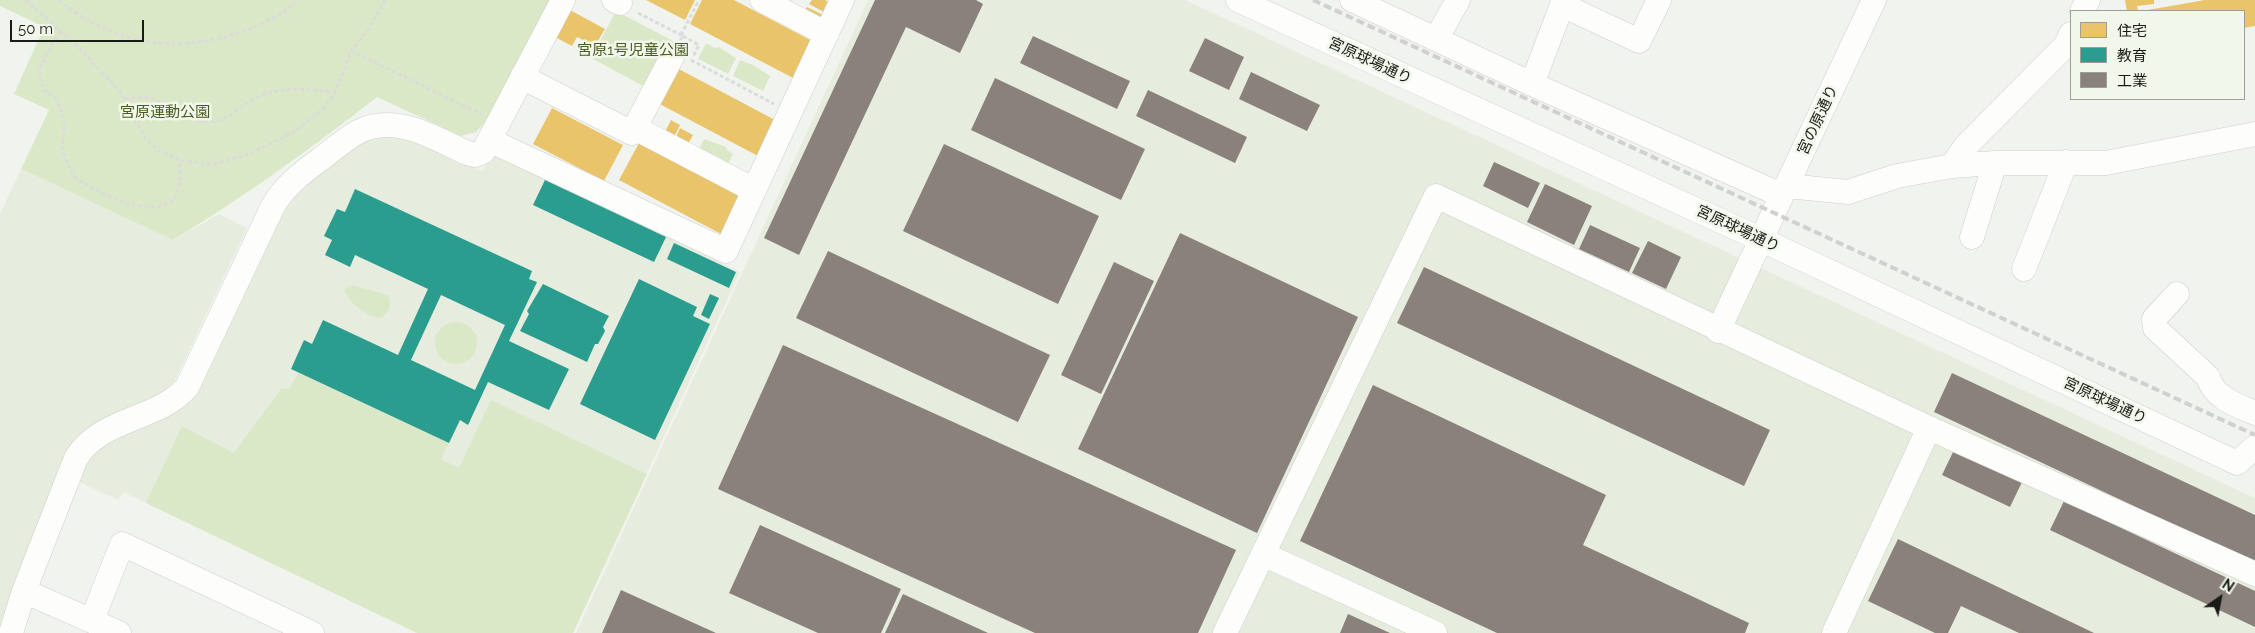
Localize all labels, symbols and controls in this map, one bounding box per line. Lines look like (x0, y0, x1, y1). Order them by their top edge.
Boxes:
scale bar (12, 10, 146, 42)
legend (2070, 10, 2245, 100)
text: 50 m (18, 20, 53, 38)
text: 住宅 (2117, 22, 2147, 40)
street label: 宮原球場通り (1325, 34, 1415, 88)
park label: 宮原1号児童公園 (577, 41, 689, 59)
text: 教育 (2117, 47, 2147, 65)
text: 工業 (2117, 72, 2147, 90)
street label: 宮の原通り (1794, 82, 1842, 158)
park label: 宮原運動公園 (120, 103, 210, 121)
street label: 宮原球場通り (1693, 202, 1783, 256)
street label: 宮原球場通り (2060, 374, 2150, 428)
north arrow (2195, 573, 2245, 623)
text: N (2219, 576, 2237, 595)

